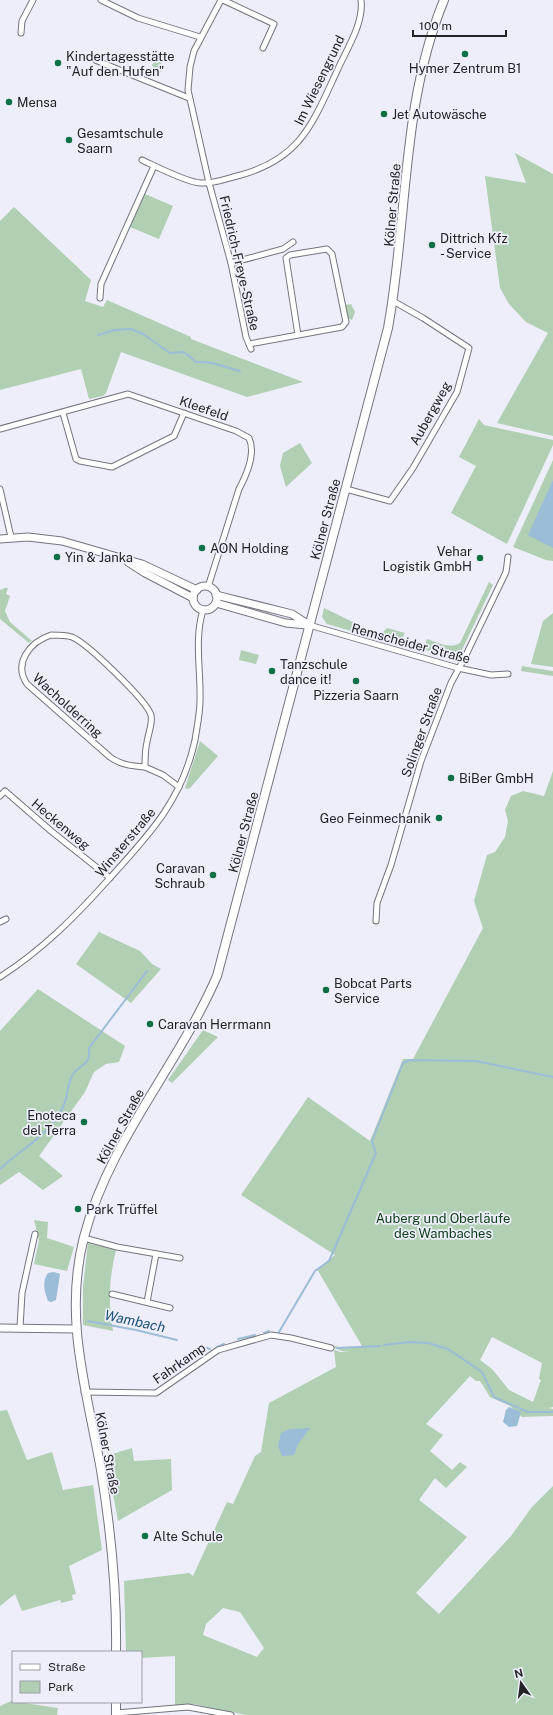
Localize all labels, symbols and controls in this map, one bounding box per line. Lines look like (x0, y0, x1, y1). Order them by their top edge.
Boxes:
scale bar (413, 12, 506, 38)
text: 100 m (419, 19, 452, 33)
street label: Im Wiesengrund (291, 33, 348, 128)
place label: Kindertagesstätte "Auf den Hufen" (66, 49, 175, 79)
marker: Hymer Zentrum B1 (460, 49, 470, 59)
marker: Kindertagesstätte "Auf den Hufen" (53, 58, 63, 68)
place label: Hymer Zentrum B1 (409, 61, 521, 76)
place label: Mensa (17, 95, 57, 110)
marker: Mensa (4, 97, 14, 107)
place label: Jet Autowäsche (392, 107, 487, 122)
marker: Jet Autowäsche (379, 109, 389, 119)
place label: Gesamtschule Saarn (77, 126, 163, 156)
marker: Gesamtschule Saarn (64, 135, 74, 145)
street label: Kölner Straße (381, 163, 404, 247)
street label: Friedrich-Freye-Straße (217, 194, 262, 332)
place label: Dittrich Kfz - Service (440, 231, 508, 261)
marker: Dittrich Kfz - Service (427, 240, 437, 250)
street label: Aubergweg (407, 379, 454, 448)
street label: Kleefeld (177, 393, 230, 424)
street label: Kölner Straße (307, 477, 344, 561)
place label: AON Holding (210, 541, 289, 556)
marker: AON Holding (197, 543, 207, 553)
place label: Vehar Logistik GmbH (382, 544, 472, 574)
place label: Yin & Janka (65, 550, 133, 565)
marker: Yin & Janka (52, 552, 62, 562)
marker: Vehar Logistik GmbH (475, 553, 485, 563)
street label: Remscheider Straße (350, 620, 472, 667)
place label: Tanzschule dance it! (280, 657, 348, 687)
marker: Tanzschule dance it! (267, 666, 277, 676)
street label: Wacholderring (30, 670, 106, 741)
marker: Pizzeria Saarn (351, 676, 361, 686)
street label: Solinger Straße (398, 685, 445, 779)
place label: Pizzeria Saarn (313, 688, 399, 703)
place label: BiBer GmbH (459, 771, 534, 786)
marker: BiBer GmbH (446, 773, 456, 783)
street label: Kölner Straße (225, 790, 262, 874)
street label: Heckenweg (29, 796, 93, 853)
street label: Winsterstraße (92, 805, 159, 880)
place label: Geo Feinmechanik (320, 811, 431, 826)
marker: Geo Feinmechanik (434, 813, 444, 823)
place label: Caravan Schraub (154, 861, 205, 891)
marker: Caravan Schraub (208, 870, 218, 880)
place label: Bobcat Parts Service (334, 976, 412, 1006)
marker: Bobcat Parts Service (321, 985, 331, 995)
place label: Caravan Herrmann (158, 1017, 271, 1032)
marker: Caravan Herrmann (145, 1019, 155, 1029)
street label: Kölner Straße (94, 1086, 147, 1166)
place label: Enoteca del Terra (22, 1108, 76, 1138)
marker: Enoteca del Terra (79, 1117, 89, 1127)
place label: Park Trüffel (86, 1202, 158, 1217)
marker: Park Trüffel (73, 1204, 83, 1214)
park label: Auberg und Oberläufe des Wambaches (376, 1211, 510, 1241)
water label: Wambach (103, 1307, 167, 1335)
street label: Fahrkamp (150, 1340, 209, 1387)
street label: Kölner Straße (92, 1411, 123, 1495)
place label: Alte Schule (153, 1529, 223, 1544)
marker: Alte Schule (140, 1531, 150, 1541)
legend (12, 1651, 142, 1703)
text: Straße (48, 1660, 86, 1674)
north arrow (501, 1663, 541, 1703)
text: N (513, 1666, 524, 1680)
text: Park (48, 1680, 74, 1694)

